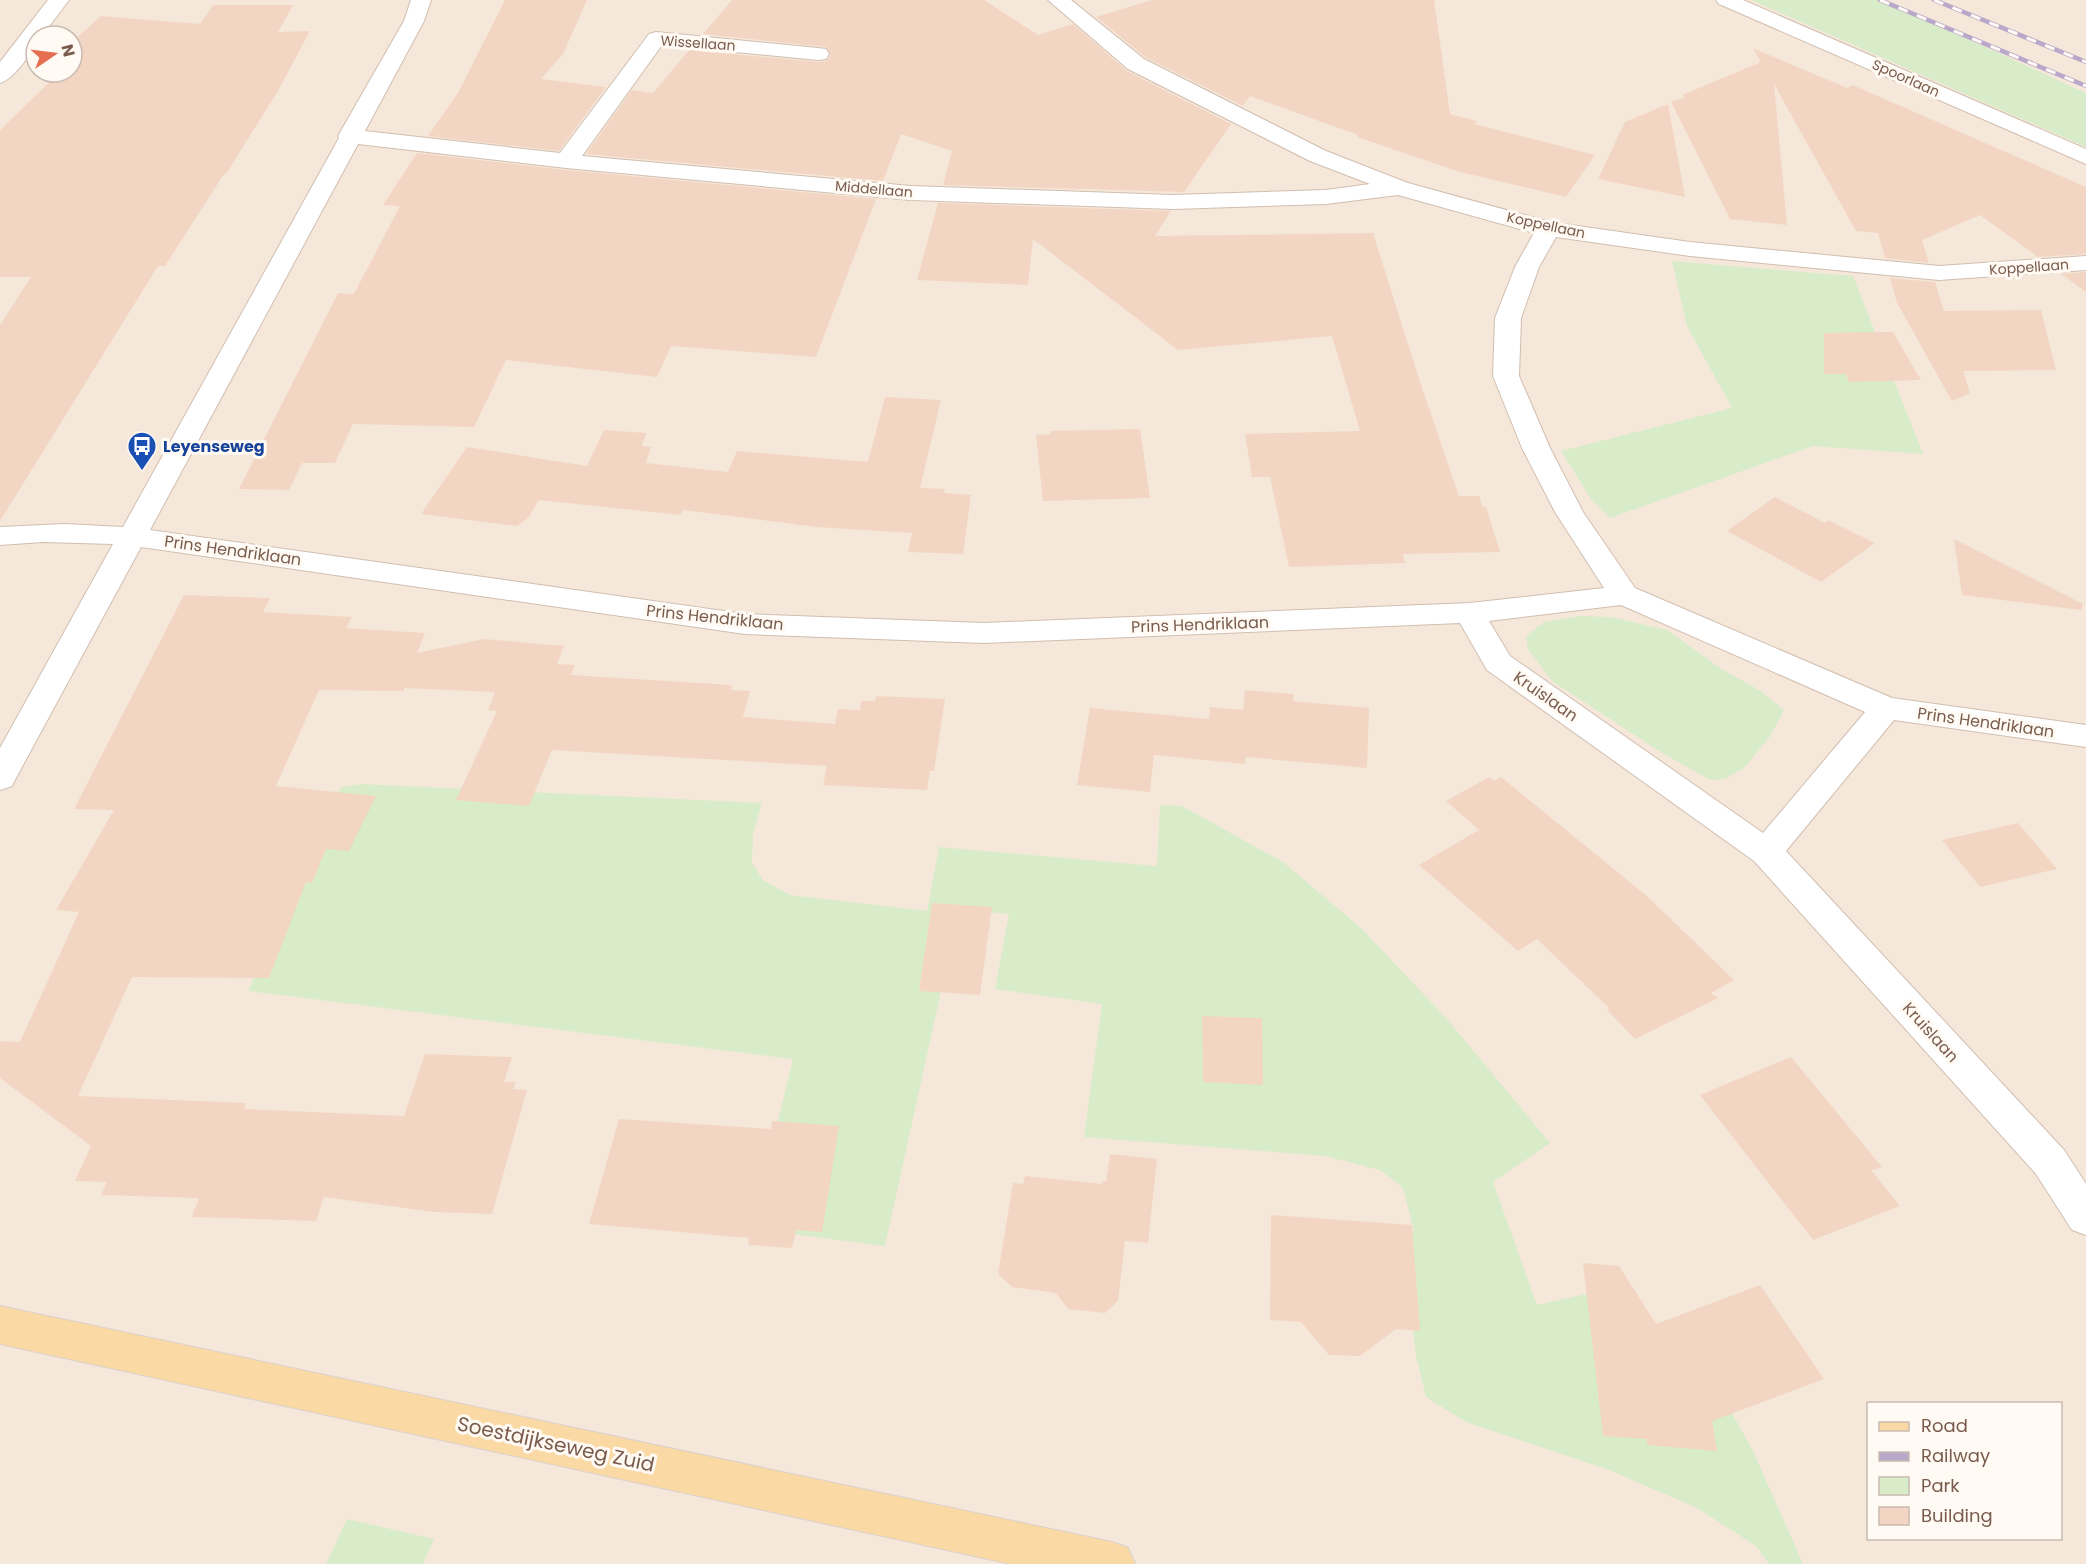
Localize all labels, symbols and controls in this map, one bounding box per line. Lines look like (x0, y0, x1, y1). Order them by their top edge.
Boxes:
north arrow (24, 24, 84, 84)
street label: Wissellaan (660, 30, 736, 56)
text: N (55, 42, 81, 59)
street label: Spoorlaan (1869, 54, 1943, 102)
street label: Middellaan (834, 176, 914, 202)
street label: Koppellaan (1505, 207, 1587, 243)
street label: Koppellaan (1989, 254, 2069, 280)
bus stop icon: Leyenseweg (126, 430, 158, 472)
place label: Leyenseweg (163, 435, 265, 458)
street label: Prins Hendriklaan (163, 530, 303, 571)
street label: Prins Hendriklaan (645, 599, 785, 636)
street label: Prins Hendriklaan (1131, 611, 1269, 638)
street label: Kruislaan (1509, 666, 1583, 727)
street label: Prins Hendriklaan (1916, 702, 2056, 743)
street label: Kruislaan (1897, 997, 1964, 1067)
legend (1867, 1402, 2062, 1540)
street label: Soestdijkseweg Zuid (455, 1409, 657, 1479)
text: Road (1921, 1413, 1968, 1438)
text: Railway (1921, 1443, 1990, 1468)
text: Park (1921, 1473, 1960, 1498)
text: Building (1921, 1503, 1993, 1528)

